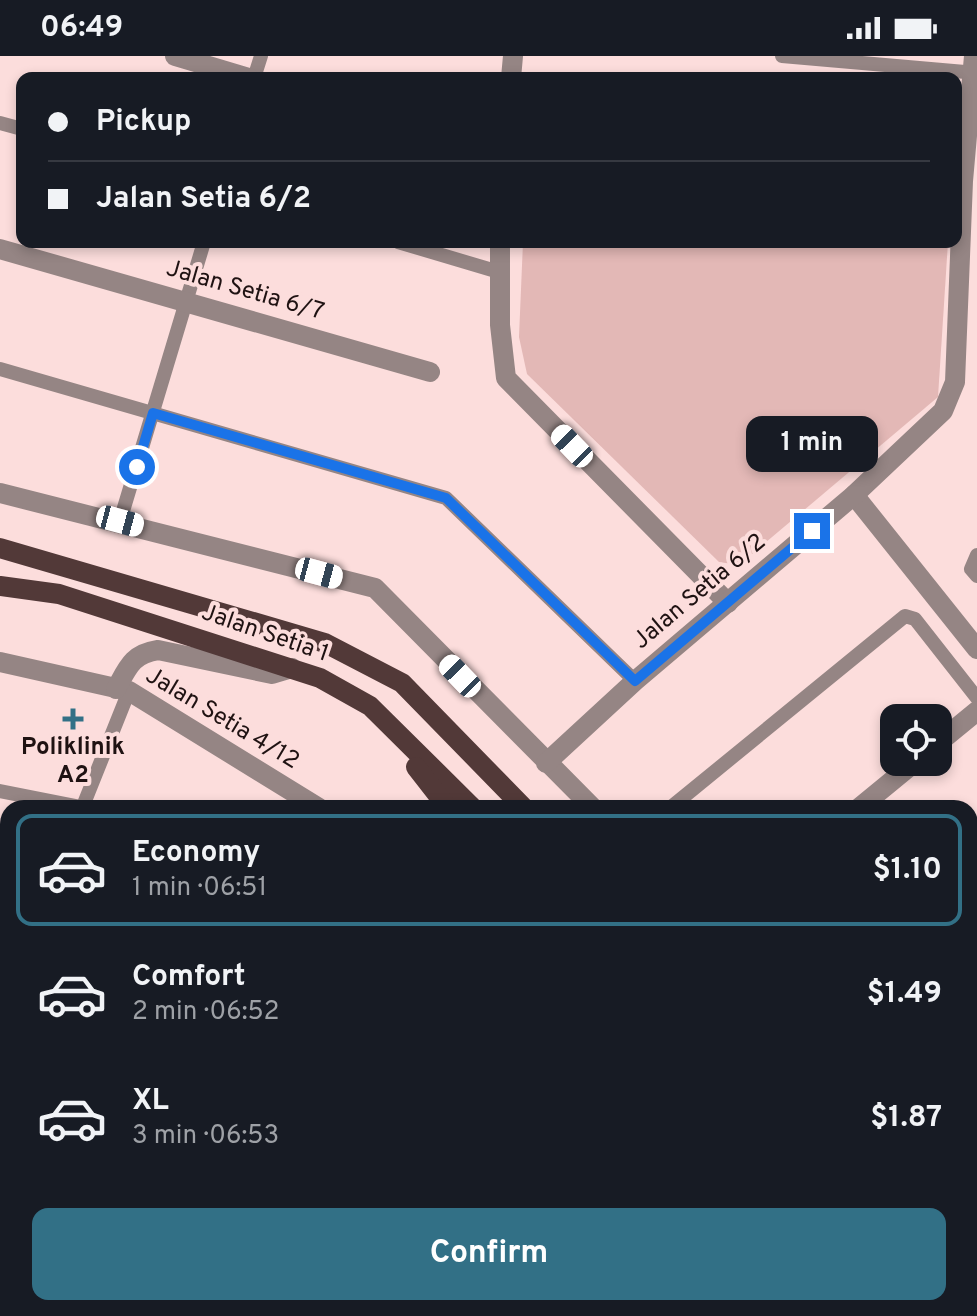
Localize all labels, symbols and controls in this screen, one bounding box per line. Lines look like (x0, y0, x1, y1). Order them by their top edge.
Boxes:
text: 06:49 (40, 10, 123, 47)
text: Pickup (96, 104, 191, 141)
text: Jalan Setia 6/2 (96, 181, 311, 218)
street label: Jalan Setia 6/7 (163, 254, 327, 328)
callout: 1 min (746, 415, 878, 471)
car (547, 420, 597, 472)
text: 1 min (781, 427, 843, 460)
route start (119, 449, 155, 485)
car (94, 503, 146, 539)
route end (794, 513, 830, 549)
street label: Jalan Setia 6/2 (627, 528, 773, 656)
car (293, 555, 345, 591)
street label: Jalan Setia 1 (197, 598, 333, 670)
car (435, 650, 485, 702)
street label: Jalan Setia 4/12 (140, 661, 304, 777)
map controls (880, 704, 952, 776)
button: locate (880, 704, 952, 776)
marker: Poliklinik A2 (62, 708, 84, 730)
place label: Poliklinik A2 (21, 733, 125, 791)
icon: car (36, 834, 108, 906)
text: Economy (132, 835, 260, 872)
text: $1.10 (873, 852, 942, 889)
text: 1 min · 06:51 (132, 872, 267, 905)
icon: car (36, 958, 108, 1030)
text: Comfort (132, 959, 245, 996)
text: $1.49 (867, 976, 942, 1013)
text: 2 min · 06:52 (132, 996, 280, 1029)
icon: car (36, 1082, 108, 1154)
text: XL (132, 1083, 169, 1120)
text: $1.87 (870, 1100, 942, 1137)
text: 3 min · 06:53 (132, 1120, 279, 1153)
button: Confirm (32, 1208, 946, 1300)

